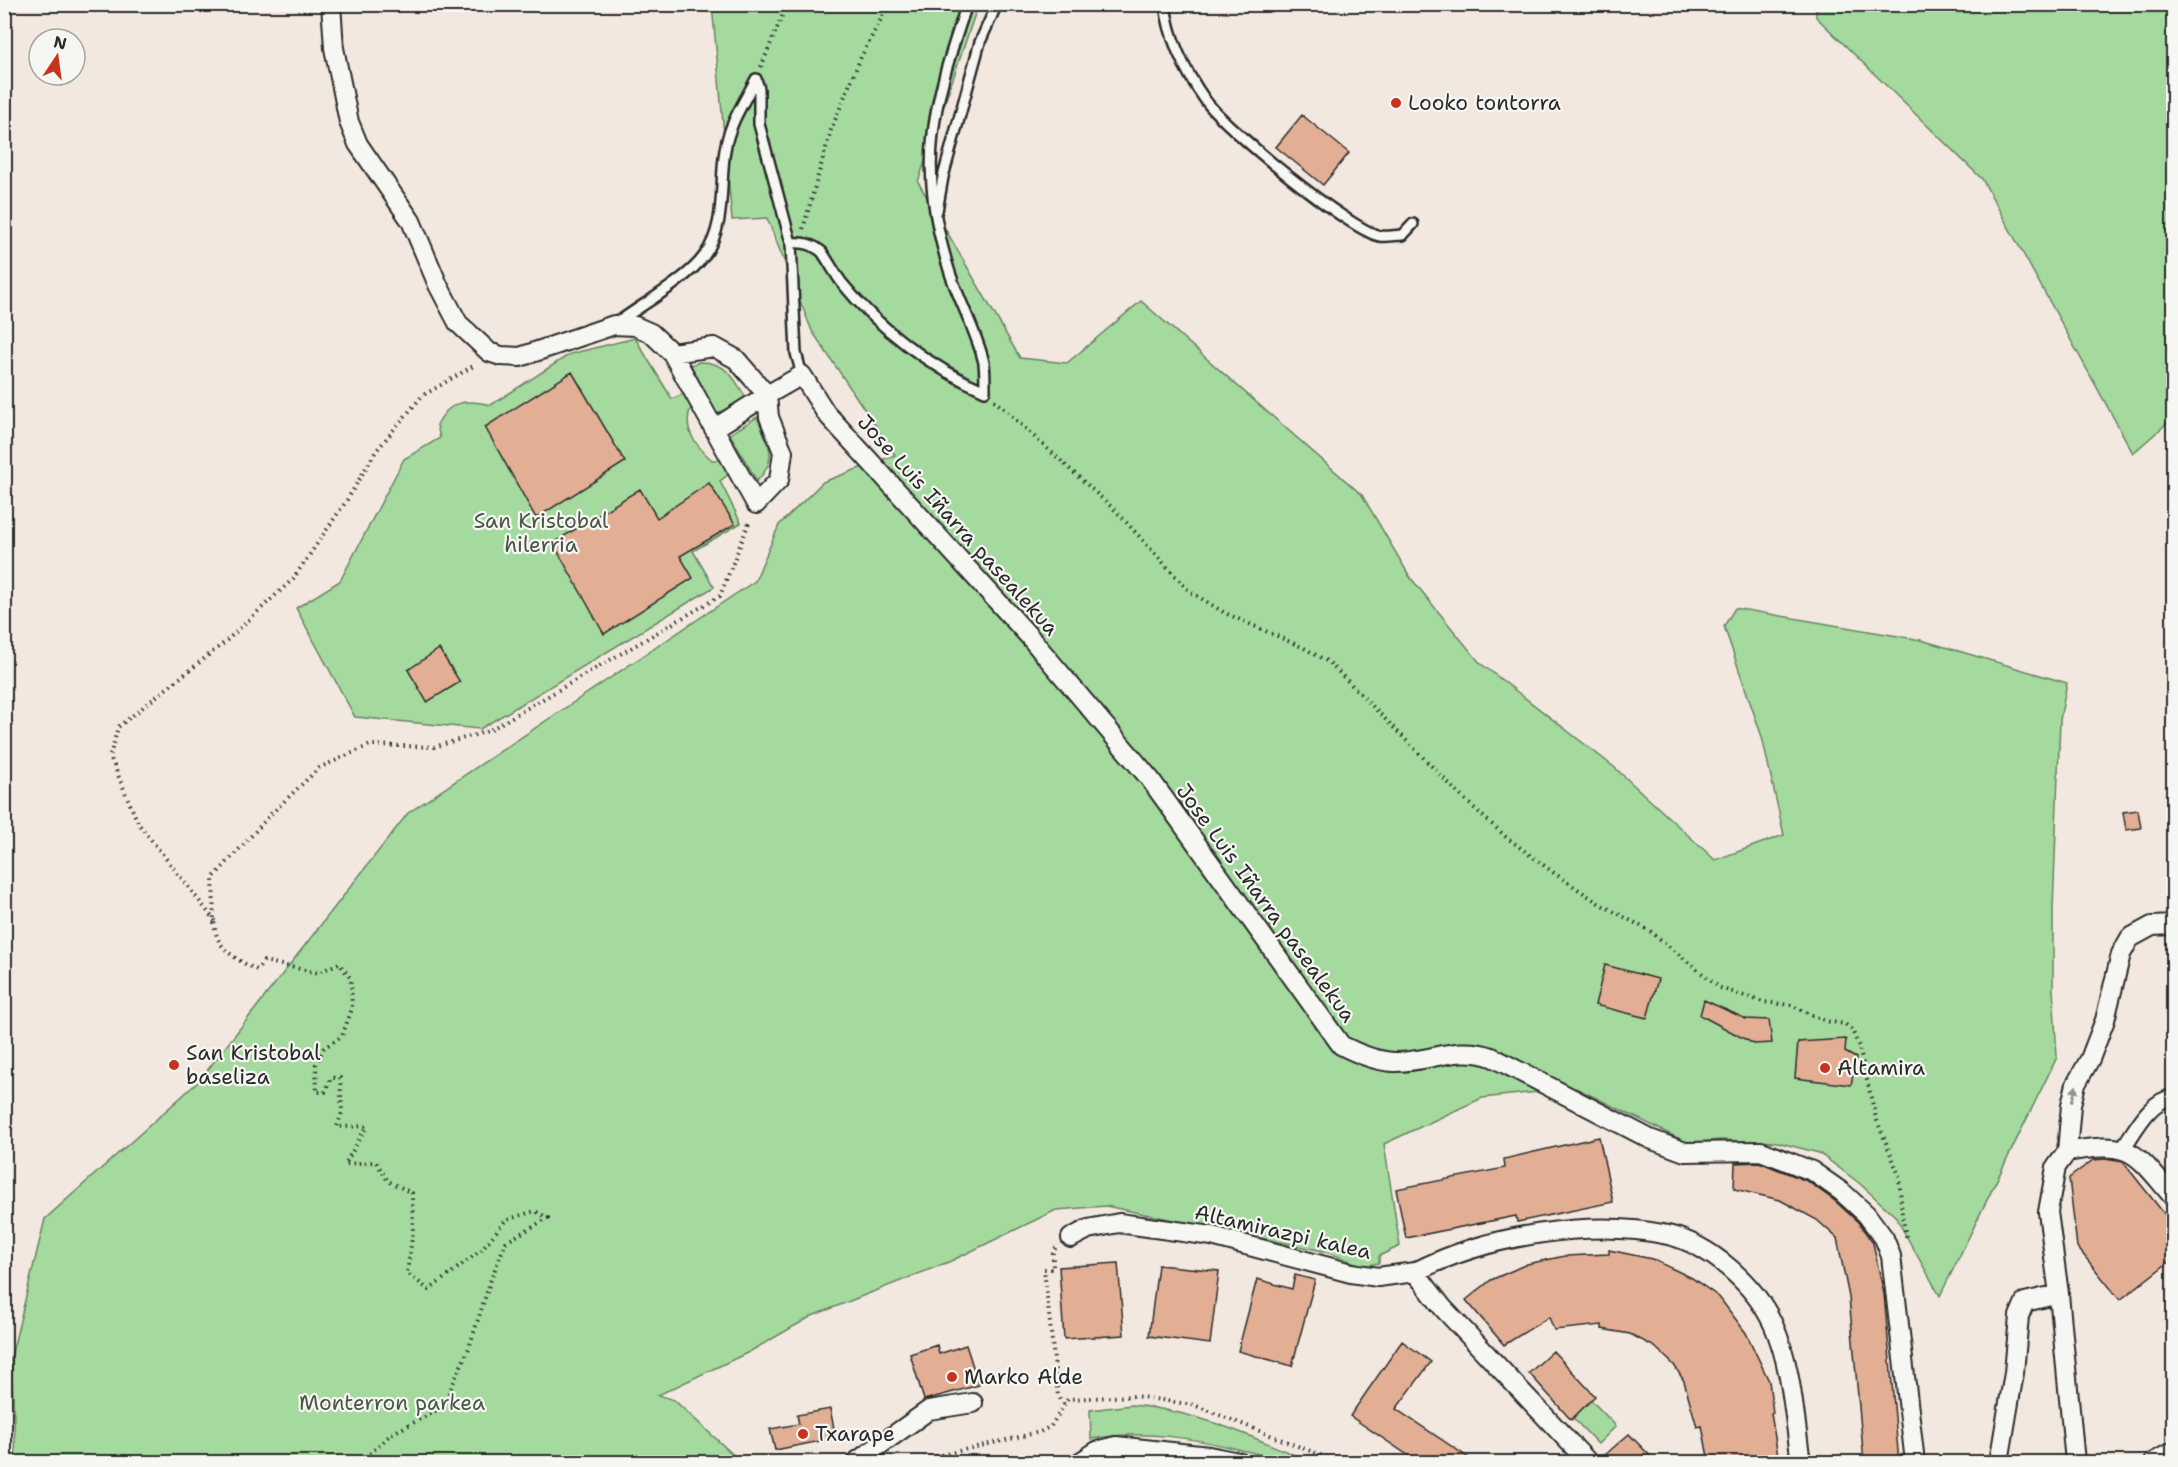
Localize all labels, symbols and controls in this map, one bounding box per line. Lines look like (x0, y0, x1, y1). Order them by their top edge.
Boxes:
north arrow (27, 27, 87, 87)
text: N (52, 31, 69, 55)
place label: Looko tontorra (1408, 89, 1561, 117)
marker: Looko tontorra (1389, 96, 1403, 110)
street label: Jose Luis Iñarra pasealekua (851, 408, 1065, 642)
park label: San Kristobal hilerria (474, 507, 609, 559)
street label: Jose Luis Iñarra pasealekua (1170, 778, 1362, 1028)
place label: San Kristobal baseliza (186, 1039, 321, 1091)
place label: Altamira (1837, 1054, 1925, 1082)
marker: San Kristobal baseliza (167, 1058, 181, 1072)
marker: Altamira (1818, 1061, 1832, 1075)
one-way arrow (2069, 1085, 2079, 1104)
street label: Altamirazpi kalea (1192, 1198, 1374, 1266)
place label: Marko Alde (964, 1363, 1083, 1391)
marker: Marko Alde (945, 1370, 959, 1384)
park label: Monterron parkea (299, 1389, 485, 1417)
place label: Txarape (815, 1420, 895, 1448)
marker: Txarape (796, 1427, 810, 1441)

